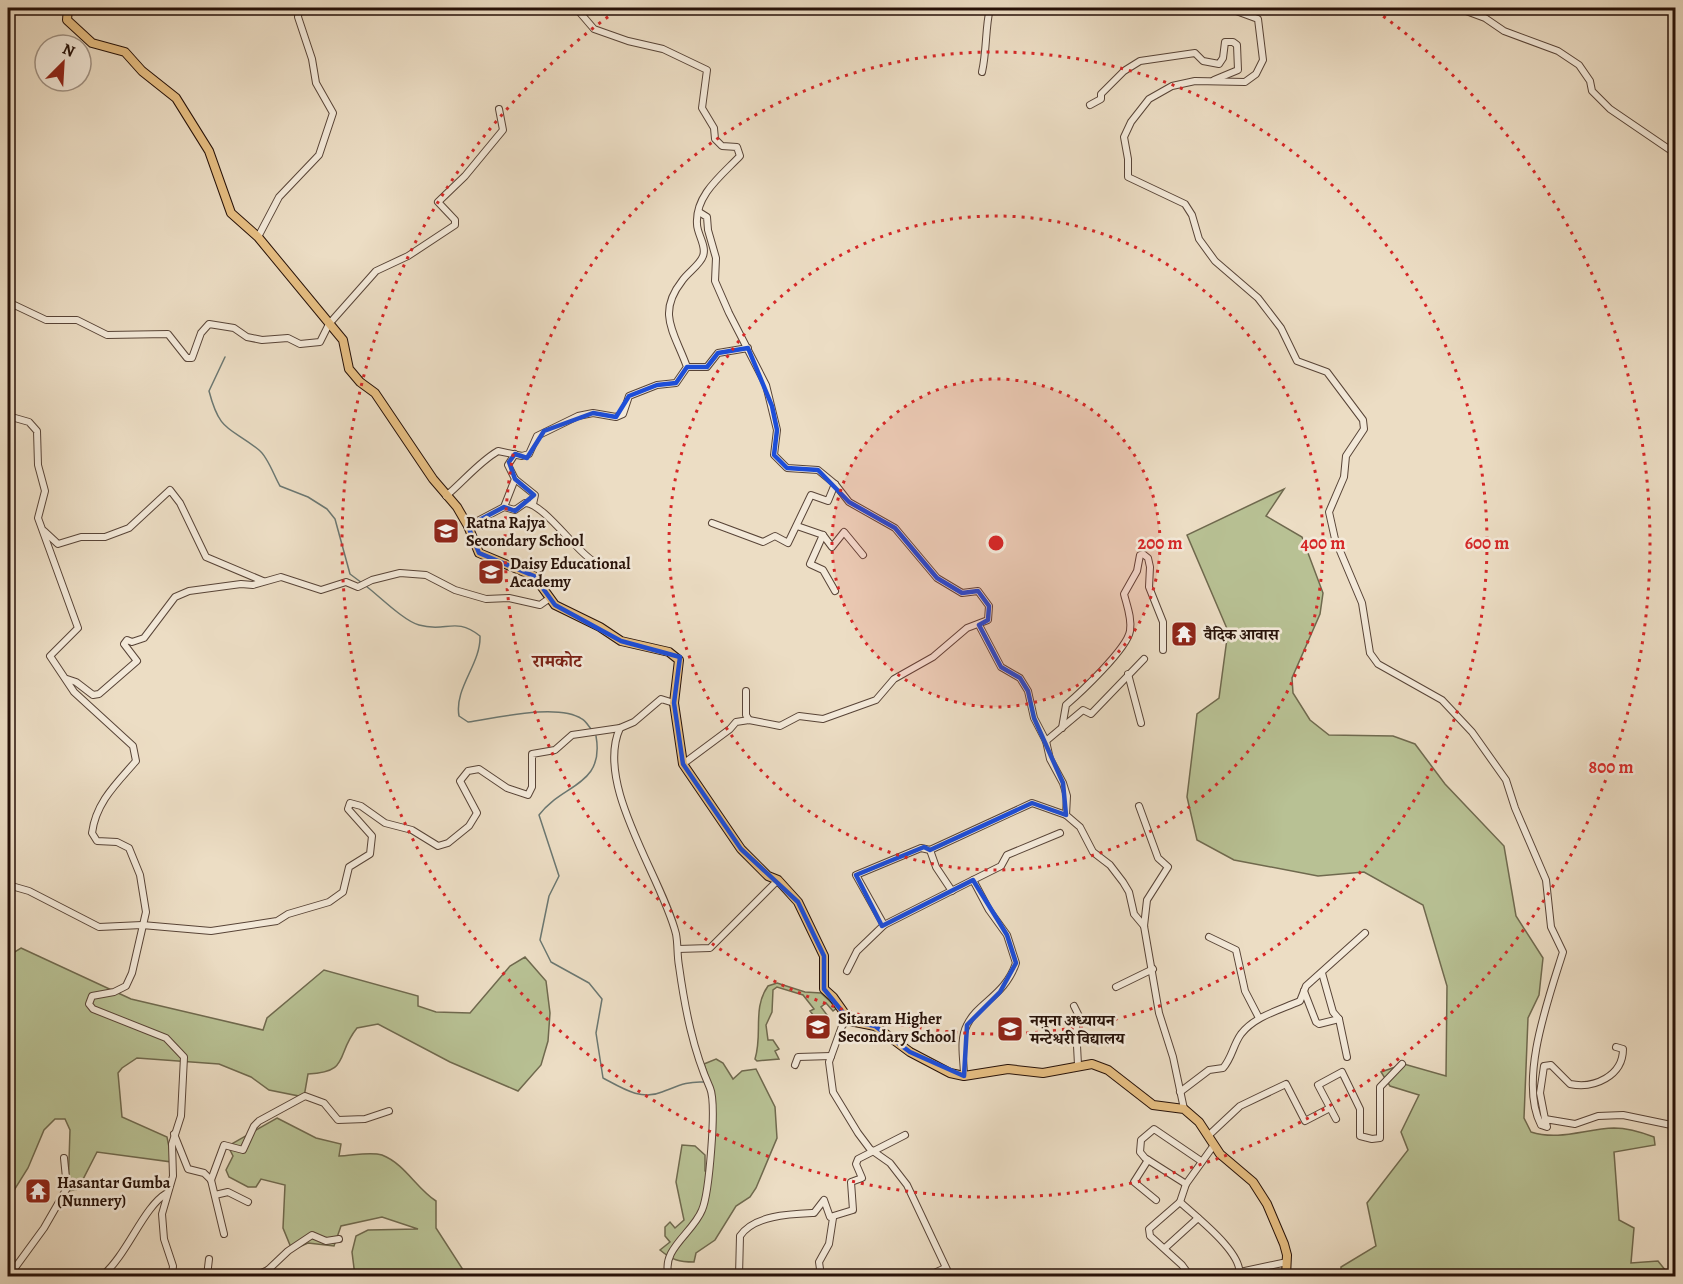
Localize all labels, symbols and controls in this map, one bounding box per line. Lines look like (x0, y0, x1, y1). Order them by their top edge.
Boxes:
north arrow (33, 33, 93, 93)
text: N (59, 38, 79, 63)
place label: Ratna Rajya Secondary School (466, 512, 584, 552)
school or university icon: Ratna Rajya Secondary School (431, 516, 461, 546)
text: 200 m (1137, 531, 1183, 555)
text: 400 m (1301, 531, 1345, 555)
text: 600 m (1465, 531, 1509, 555)
centre of rings (986, 533, 1006, 553)
place label: Daisy Educational Academy (509, 553, 631, 593)
school or university icon: Daisy Educational Academy (476, 557, 506, 587)
temple icon: वैदिक आवास (1169, 619, 1199, 649)
place label: वैदिक आवास (1203, 624, 1280, 646)
district label: रामकोट (530, 649, 583, 673)
text: 800 m (1589, 755, 1633, 779)
place label: Sitaram Higher Secondary School (838, 1008, 956, 1048)
place label: नमुना अध्यायन मन्टेश्वरी विद्यालय (1028, 1010, 1126, 1050)
school or university icon: Sitaram Higher Secondary School (803, 1012, 833, 1042)
school or university icon: नमुना अध्यायन मन्टेश्वरी विद्यालय (995, 1014, 1025, 1044)
place label: Hasantar Gumba (Nunnery) (57, 1172, 171, 1212)
temple icon: Hasantar Gumba (Nunnery) (23, 1176, 53, 1206)

